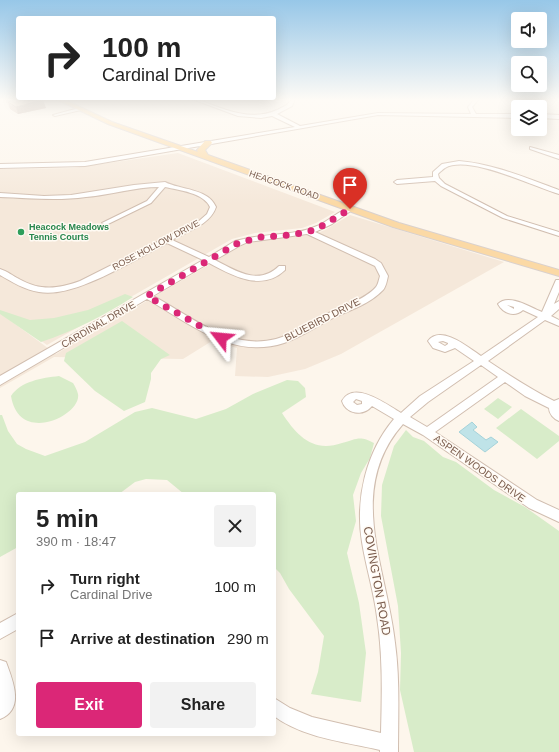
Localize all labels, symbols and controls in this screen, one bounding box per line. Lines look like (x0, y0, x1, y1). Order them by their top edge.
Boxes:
map controls (511, 12, 547, 136)
button: sound (511, 12, 547, 48)
icon: right (36, 32, 88, 84)
text: 100 m (102, 32, 181, 63)
button: search (511, 56, 547, 92)
text: Cardinal Drive (102, 65, 216, 85)
button: layers (511, 100, 547, 136)
street label: HEACOCK ROAD (248, 168, 321, 202)
pin (333, 168, 367, 209)
icon: arrive (339, 174, 361, 196)
street label: ROSE HOLLOW DRIVE (111, 218, 201, 272)
place label: Heacock Meadows Tennis Courts (29, 222, 109, 242)
marker: Heacock Meadows Tennis Courts (16, 227, 26, 237)
street label: BLUEBIRD DRIVE (283, 295, 362, 343)
street label: CARDINAL DRIVE (59, 299, 137, 350)
position arrow (200, 317, 242, 359)
street label: ASPEN WOODS DRIVE (432, 433, 528, 504)
text: 5 min (36, 505, 99, 532)
button: close (214, 505, 256, 547)
street label: COVINGTON ROAD (361, 525, 394, 637)
text: 390 m · 18:47 (36, 534, 116, 549)
text: Turn right (70, 570, 140, 587)
icon: right (36, 575, 58, 597)
text: 100 m (214, 578, 256, 595)
text: Cardinal Drive (70, 587, 152, 602)
icon: arrive (36, 627, 58, 649)
text: Arrive at destination (70, 630, 215, 647)
text: 290 m (227, 630, 269, 647)
button: Exit (36, 682, 142, 728)
button: Share (150, 682, 256, 728)

